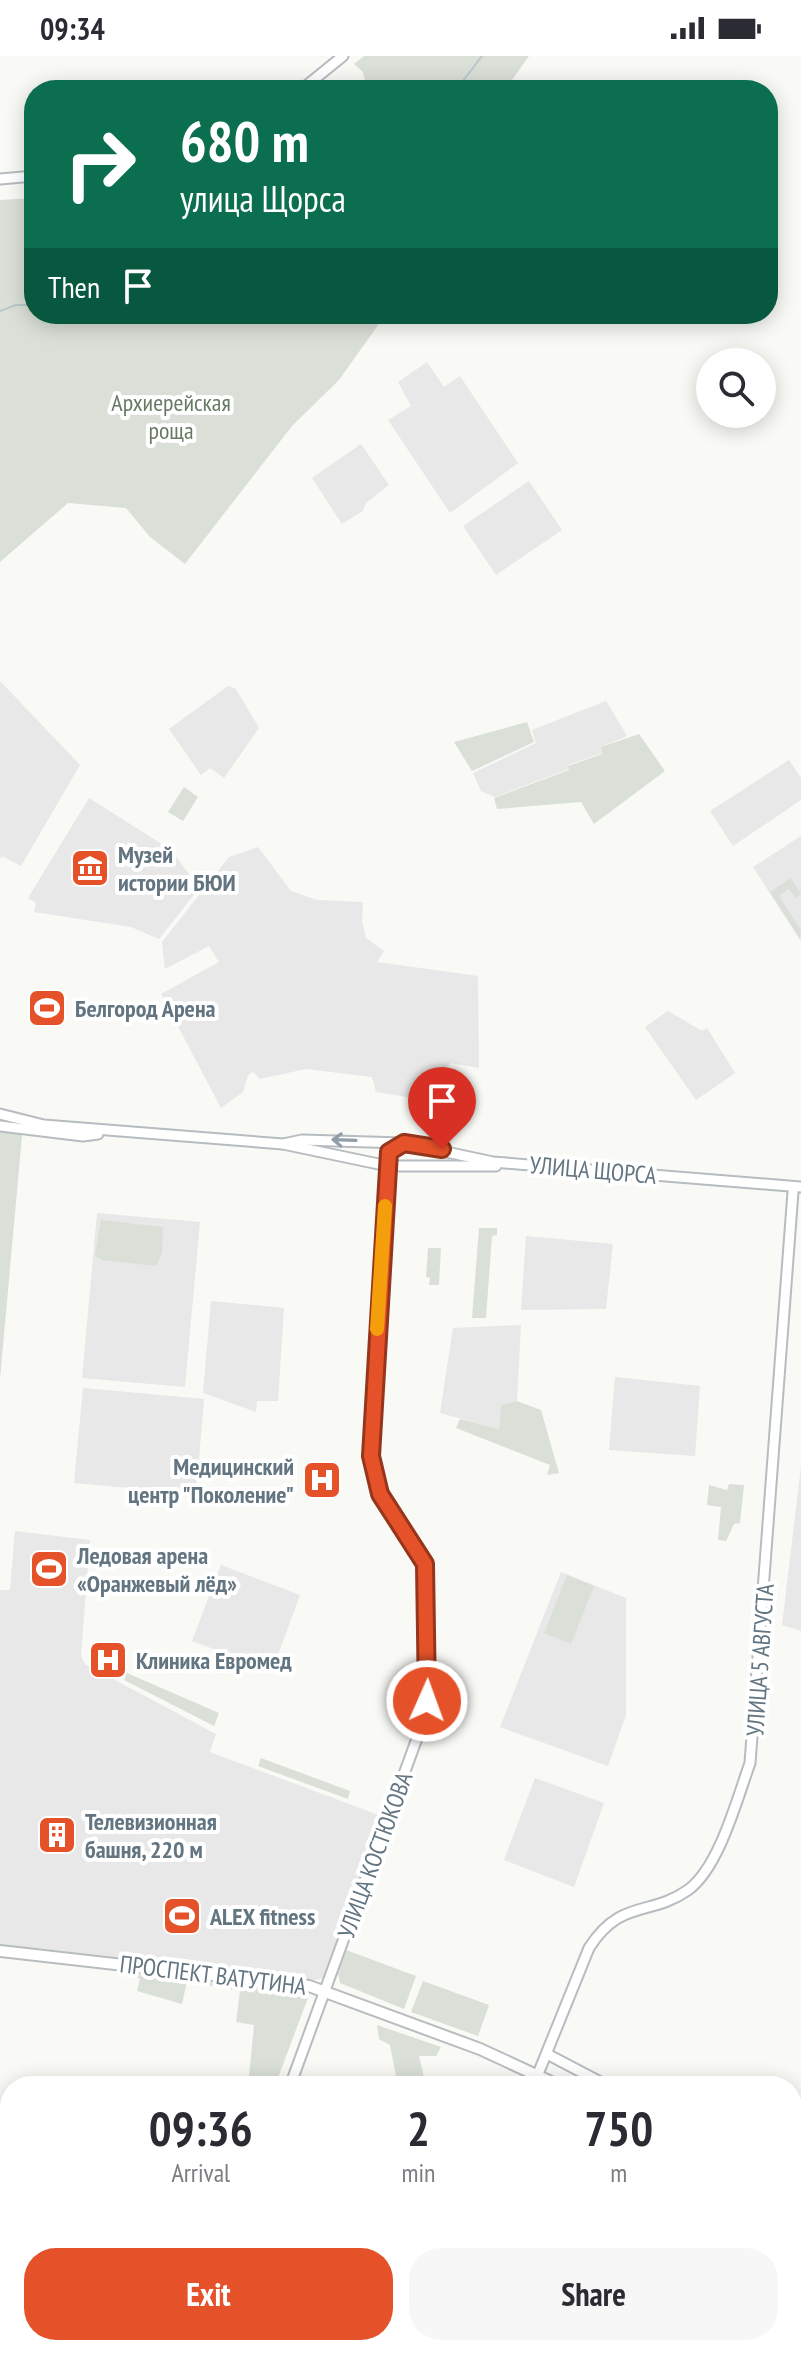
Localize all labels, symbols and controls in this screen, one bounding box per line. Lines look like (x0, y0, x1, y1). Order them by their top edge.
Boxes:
text: 09:34 (40, 9, 105, 48)
text: 680 m (180, 105, 309, 177)
icon: right (48, 112, 152, 216)
text: улица Щорса (180, 175, 346, 222)
icon: arrive (116, 264, 160, 308)
text: Then (48, 267, 100, 306)
map controls (696, 348, 776, 428)
button: search (696, 348, 776, 428)
park label: Архиерейская роща (111, 387, 231, 446)
place label: Музей истории БЮИ (118, 839, 236, 898)
museum icon: Музей истории БЮИ (69, 847, 111, 889)
sports icon: Белгород Арена (26, 987, 68, 1029)
place label: Белгород Арена (75, 993, 216, 1024)
pin (408, 1067, 476, 1149)
icon: arrive (420, 1079, 464, 1123)
one-way arrow (331, 1133, 358, 1148)
street label: УЛИЦА ЩОРСА (528, 1149, 658, 1191)
place label: Медицинский центр "Поколение" (128, 1451, 294, 1510)
hospital icon: Медицинский центр "Поколение" (301, 1459, 343, 1501)
place label: Ледовая арена «Оранжевый лёд» (76, 1540, 237, 1599)
sports icon: Ледовая арена «Оранжевый лёд» (28, 1548, 70, 1590)
street label: УЛИЦА 5 АВГУСТА (739, 1582, 781, 1737)
hospital icon: Клиника Евромед (87, 1639, 129, 1681)
place label: Клиника Евромед (136, 1645, 292, 1676)
position arrow (385, 1659, 469, 1743)
street label: УЛИЦА КОСТЮКОВА (331, 1767, 420, 1942)
place label: Телевизионная башня, 220 м (85, 1806, 217, 1865)
building icon: Телевизионная башня, 220 м (36, 1814, 78, 1856)
sports icon: ALEX fitness (161, 1895, 203, 1937)
place label: ALEX fitness (209, 1901, 315, 1932)
street label: ПРОСПЕКТ ВАТУТИНА (118, 1948, 309, 2002)
text: 09:36 (149, 2097, 253, 2159)
text: 2 (407, 2097, 430, 2159)
text: 750 (584, 2097, 653, 2159)
text: Arrival (171, 2156, 230, 2189)
text: min (401, 2156, 435, 2189)
text: m (610, 2156, 627, 2189)
button: Exit (24, 2248, 393, 2340)
button: Share (409, 2248, 778, 2340)

